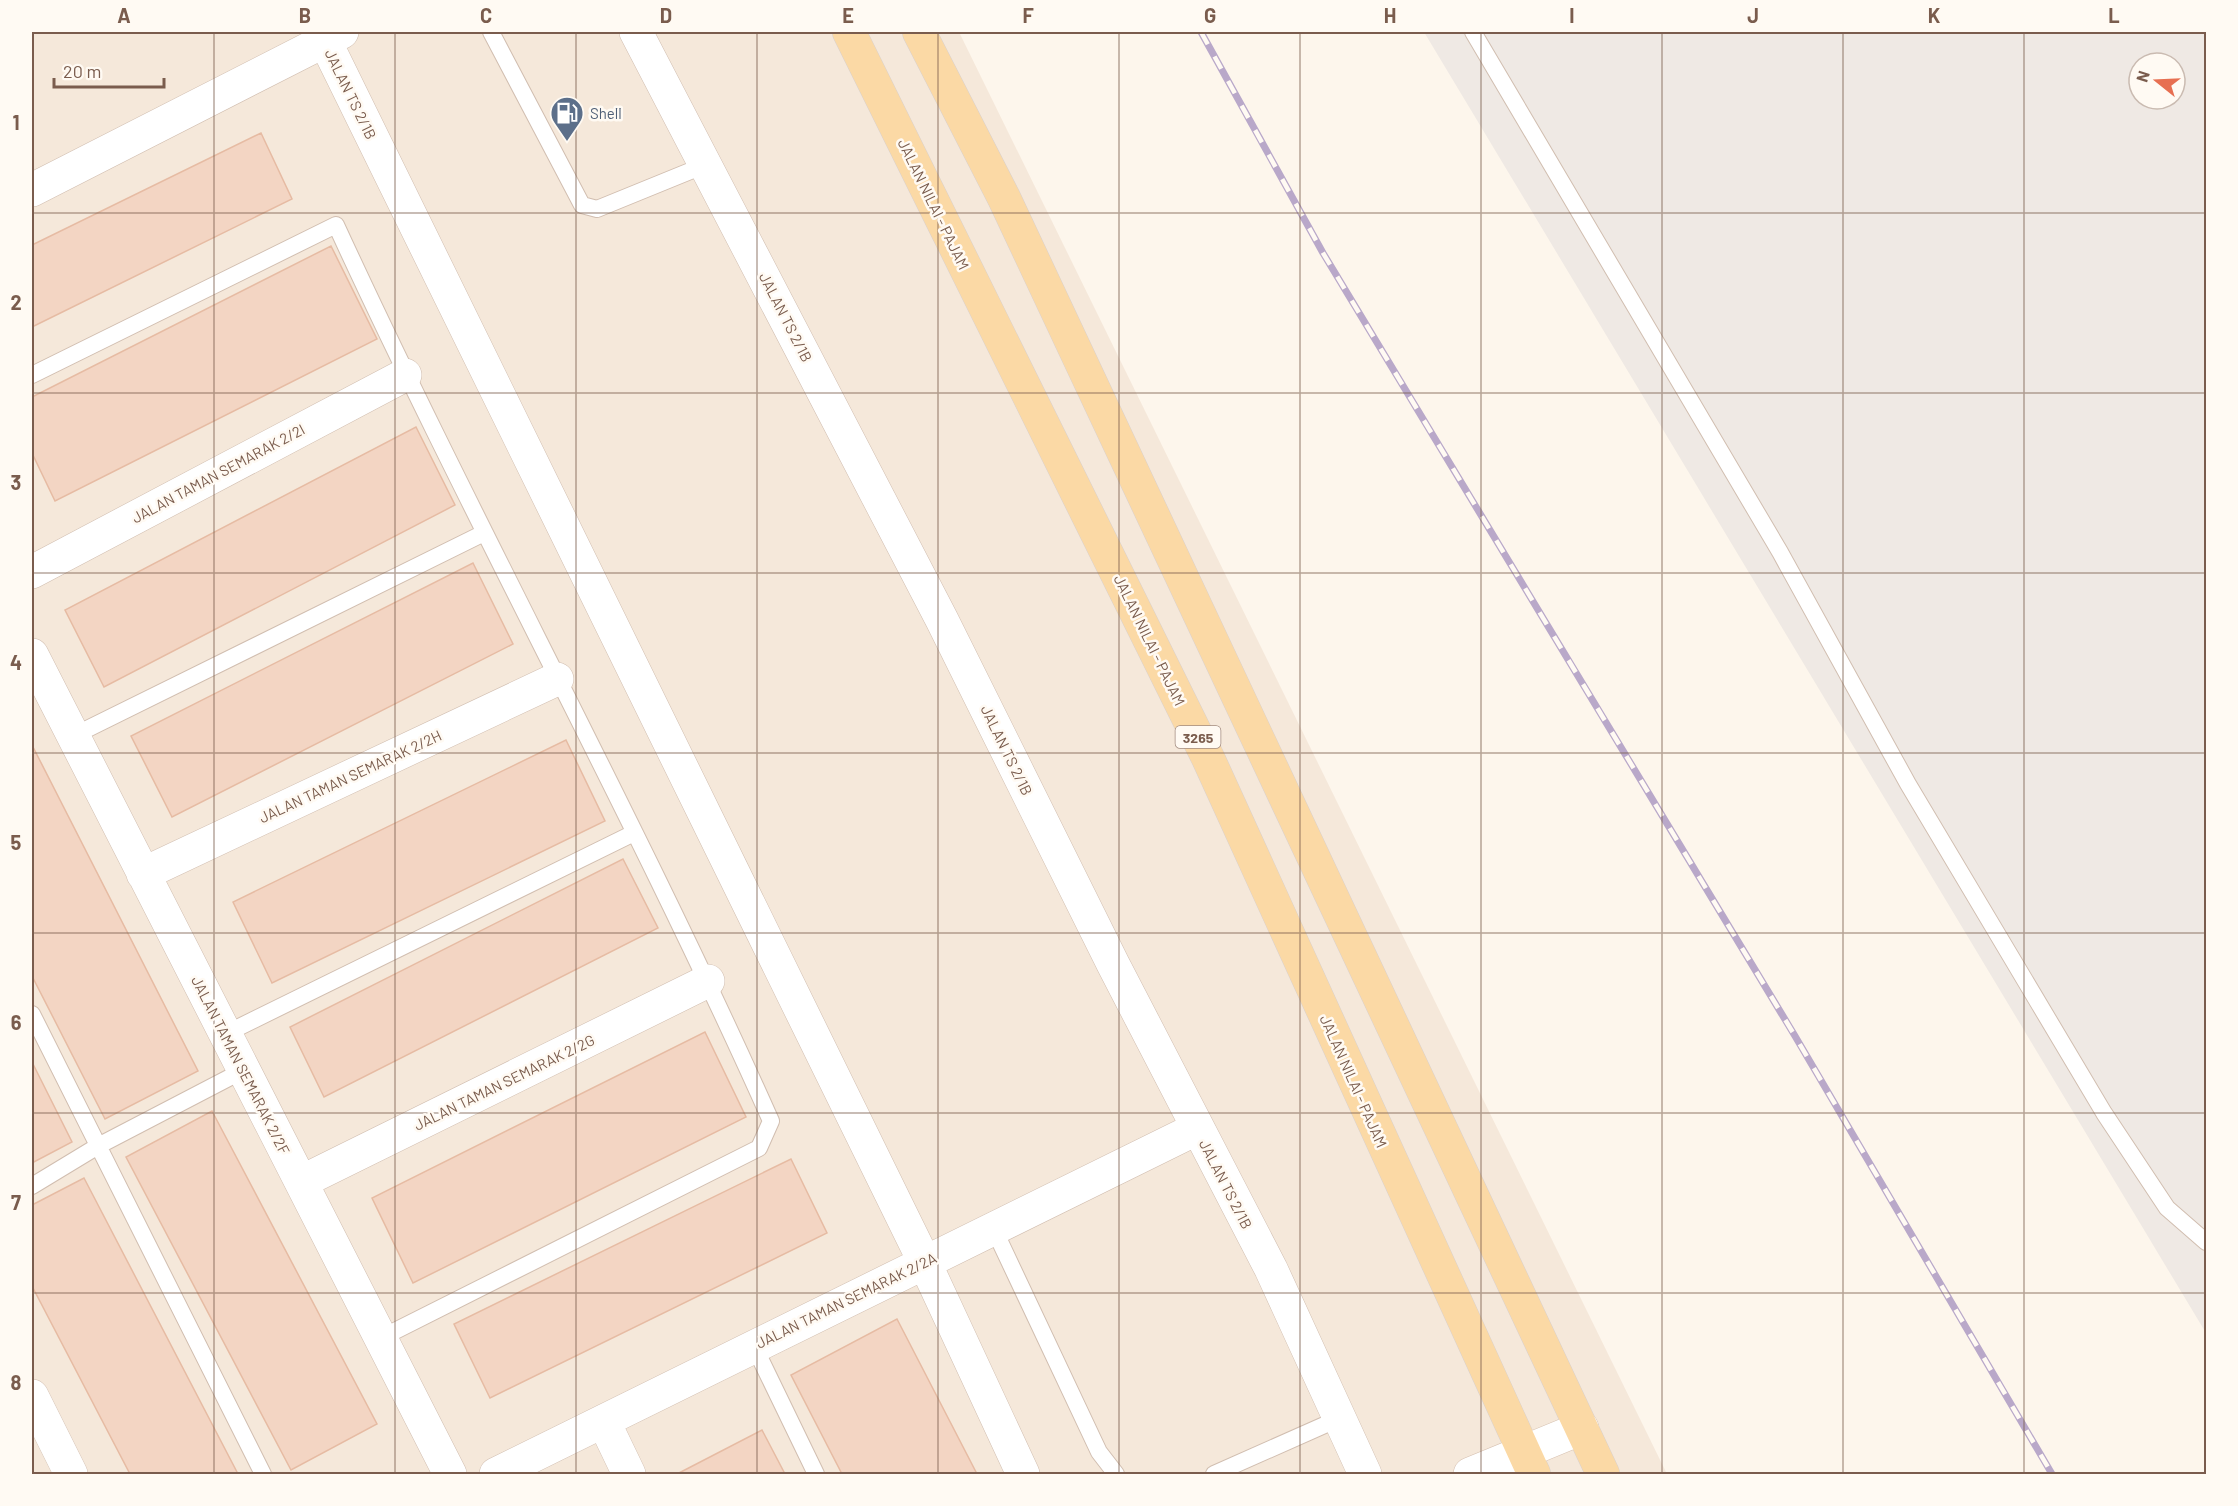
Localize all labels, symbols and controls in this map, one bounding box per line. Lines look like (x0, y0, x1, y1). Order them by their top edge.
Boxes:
text: A (117, 3, 131, 27)
text: B (299, 3, 311, 27)
text: C (480, 3, 492, 27)
text: D (660, 3, 672, 27)
text: E (842, 3, 854, 27)
text: F (1022, 3, 1034, 27)
text: G (1204, 3, 1216, 27)
text: H (1384, 3, 1396, 27)
text: I (1569, 3, 1575, 27)
text: J (1747, 3, 1759, 27)
text: K (1928, 3, 1941, 27)
text: L (2108, 3, 2120, 27)
street label: JALAN TS 2/1B (321, 46, 381, 142)
scale bar (54, 51, 164, 89)
north arrow (2127, 51, 2187, 111)
text: 20 m (63, 60, 101, 82)
text: N (2132, 68, 2153, 84)
fuel station icon: Shell (549, 95, 585, 142)
place label: Shell (590, 104, 622, 122)
text: 1 (12, 110, 20, 134)
street label: JALAN NILAI - PAJAM (894, 136, 974, 272)
street label: JALAN TS 2/1B (756, 269, 816, 365)
text: 2 (10, 290, 22, 314)
street label: JALAN TAMAN SEMARAK 2/2I (128, 420, 308, 526)
text: 3 (11, 470, 21, 494)
street label: JALAN NILAI - PAJAM (1110, 572, 1190, 708)
text: 4 (10, 650, 22, 674)
street label: JALAN TS 2/1B (977, 702, 1037, 798)
street label: JALAN TAMAN SEMARAK 2/2H (256, 726, 444, 826)
road number: 3265 (1176, 726, 1220, 748)
text: 5 (11, 830, 22, 854)
street label: JALAN TAMAN SEMARAK 2/2F (188, 973, 294, 1158)
text: 6 (11, 1010, 22, 1034)
street label: JALAN NILAI - PAJAM (1317, 1012, 1391, 1150)
street label: JALAN TAMAN SEMARAK 2/2G (411, 1030, 597, 1134)
street label: JALAN TS 2/1B (1196, 1136, 1256, 1232)
text: 7 (11, 1190, 21, 1214)
street label: JALAN TAMAN SEMARAK 2/2A (753, 1248, 939, 1352)
text: 8 (11, 1370, 22, 1394)

